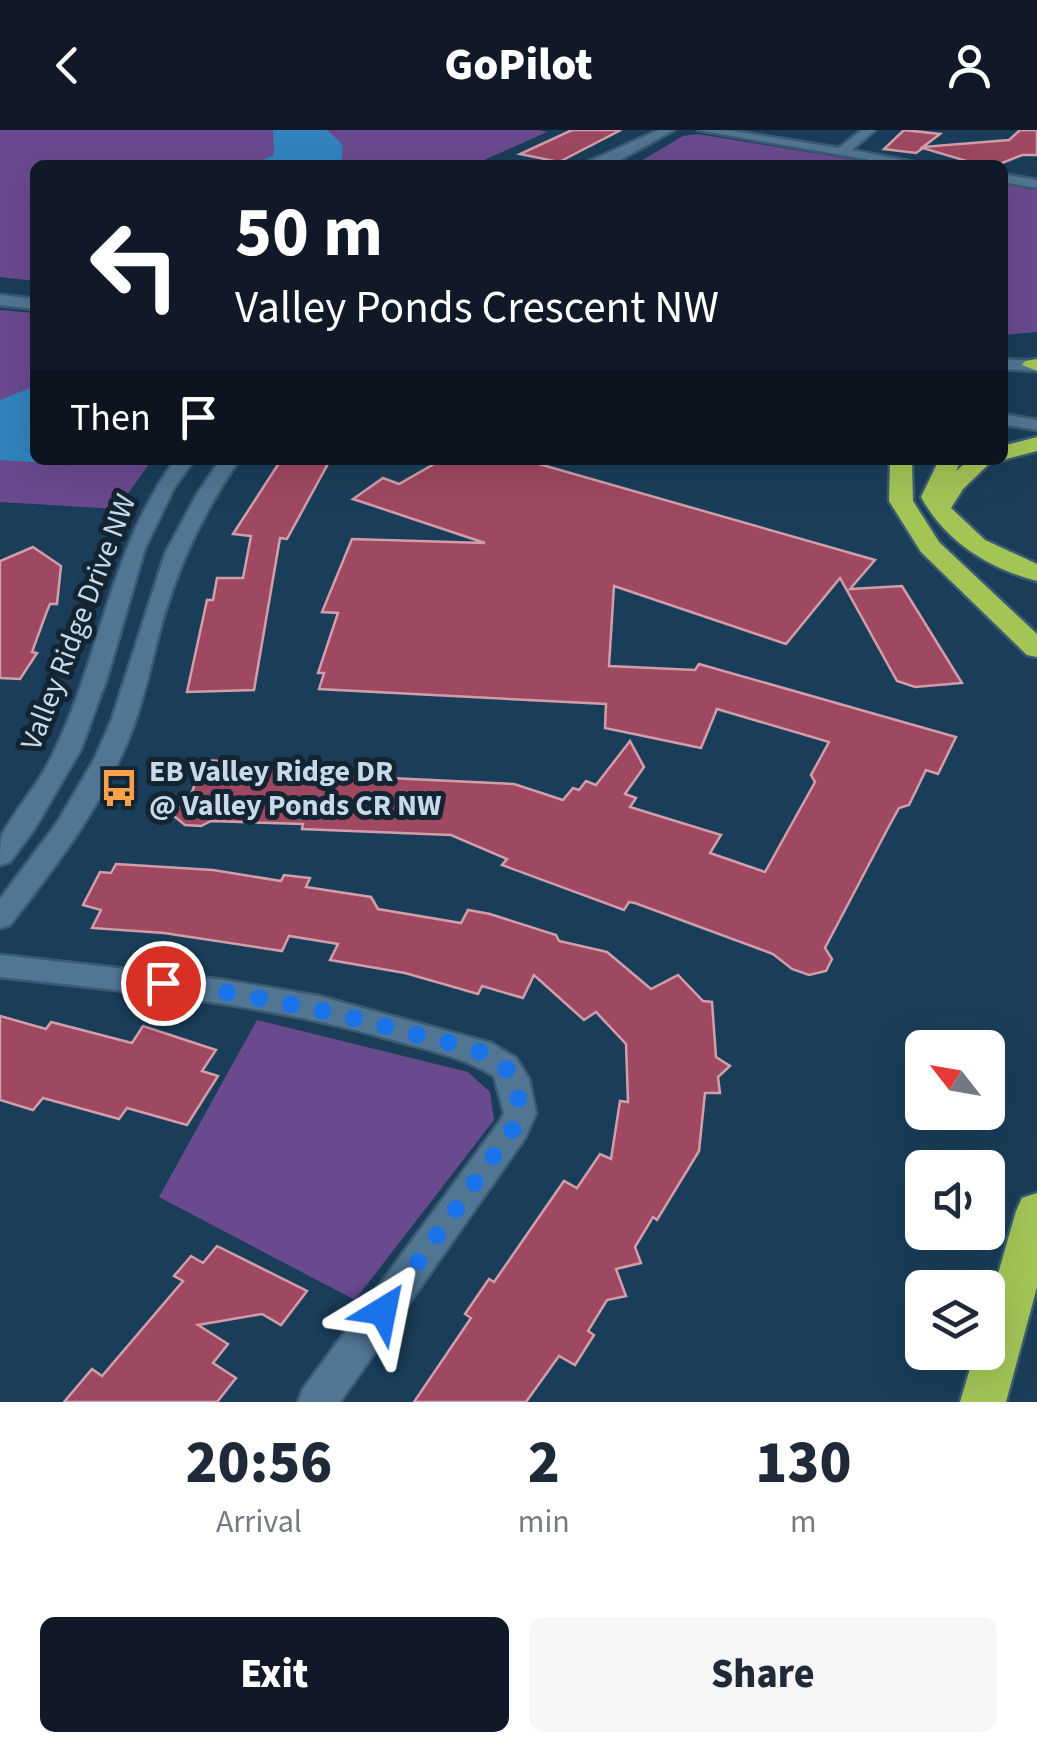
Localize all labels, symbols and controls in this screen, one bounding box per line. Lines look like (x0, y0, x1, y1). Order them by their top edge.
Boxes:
text: GoPilot (444, 33, 593, 97)
icon: back (40, 38, 95, 93)
icon: person (942, 38, 997, 93)
text: 50 m (235, 183, 383, 283)
icon: left (70, 200, 200, 330)
text: Valley Ponds Crescent NW (235, 276, 719, 340)
icon: arrive (171, 390, 226, 445)
text: Then (70, 391, 151, 445)
street label: Valley Ridge Drive NW (10, 488, 147, 756)
place label: EB Valley Ridge DR @ Valley Ponds CR NW (149, 750, 441, 827)
bus stop icon: EB Valley Ridge DR @ Valley Ponds CR NW (98, 767, 140, 809)
pin (121, 941, 206, 1026)
icon: arrive (136, 956, 191, 1011)
north arrow (905, 1030, 1005, 1130)
map controls (905, 1030, 1005, 1370)
button: sound (905, 1150, 1005, 1250)
position arrow (331, 1259, 435, 1363)
button: layers (905, 1270, 1005, 1370)
text: 20:56 (186, 1421, 332, 1506)
text: 2 (528, 1421, 560, 1506)
text: 130 (755, 1421, 851, 1506)
text: Arrival (216, 1499, 302, 1545)
text: min (518, 1499, 570, 1545)
text: m (790, 1499, 817, 1545)
button: Exit (40, 1617, 509, 1732)
button: Share (529, 1617, 997, 1732)

